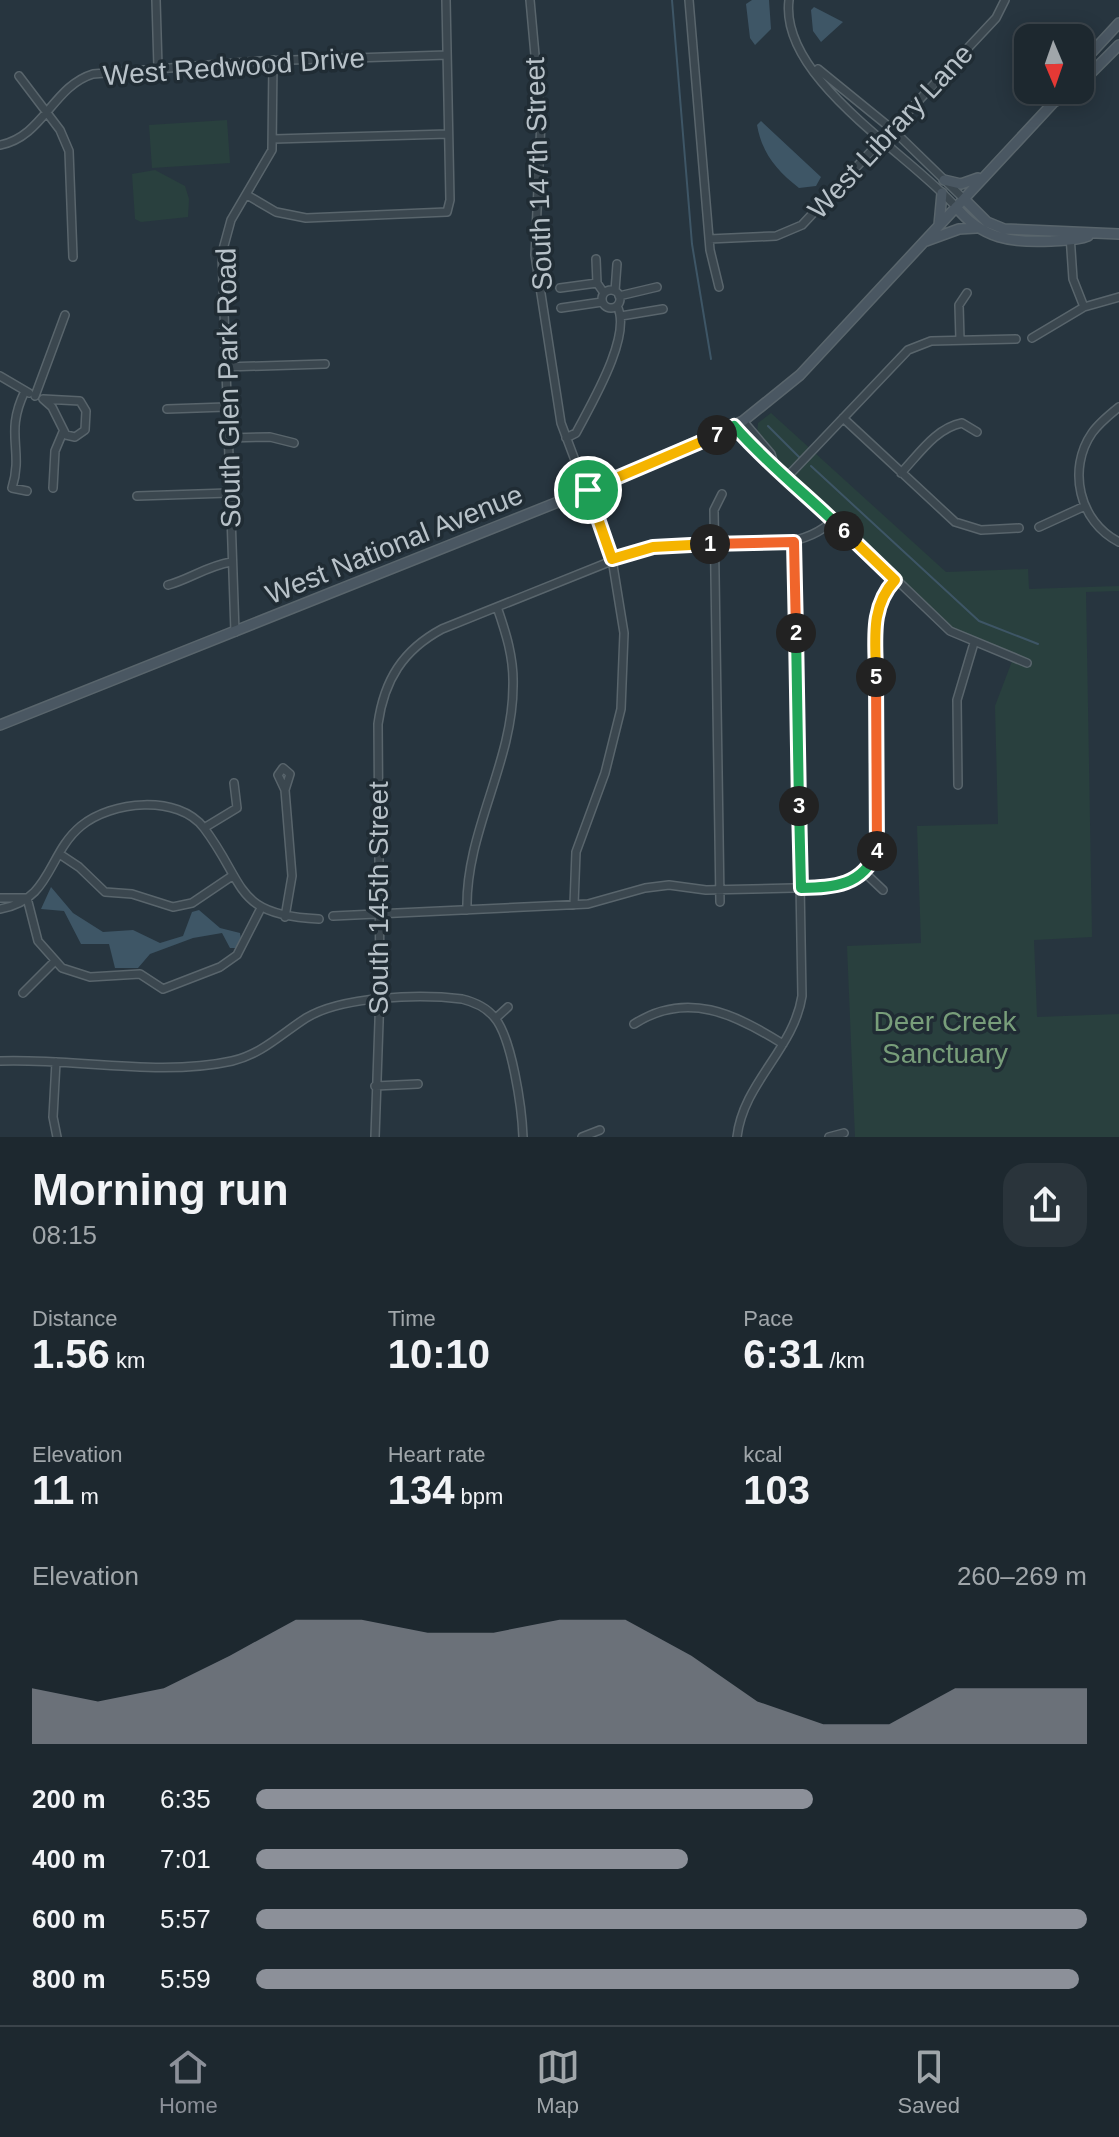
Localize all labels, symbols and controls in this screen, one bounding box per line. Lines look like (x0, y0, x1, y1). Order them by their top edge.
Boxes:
north arrow (1014, 24, 1094, 104)
map controls (1014, 24, 1094, 104)
street label: West Library Lane (802, 38, 979, 225)
street label: West Redwood Drive (102, 42, 366, 91)
street label: South 147th Street (519, 57, 558, 291)
street label: South Glen Park Road (211, 248, 246, 528)
pin: 7 (697, 415, 737, 455)
text: 7 (711, 422, 723, 447)
pin (554, 456, 622, 524)
icon: arrive (566, 468, 610, 512)
street label: West National Avenue (261, 479, 527, 610)
pin: 6 (824, 511, 864, 551)
text: 6 (838, 518, 850, 543)
pin: 1 (690, 524, 730, 564)
text: 1 (704, 531, 716, 556)
pin: 2 (776, 613, 816, 653)
text: 2 (790, 620, 802, 645)
pin: 5 (856, 657, 896, 697)
text: 5 (870, 664, 882, 689)
street label: South 145th Street (363, 781, 394, 1015)
pin: 3 (779, 786, 819, 826)
text: 3 (793, 793, 805, 818)
pin: 4 (857, 831, 897, 871)
text: 4 (871, 838, 883, 863)
park label: Deer Creek Sanctuary (873, 1006, 1018, 1069)
button: share (1003, 1163, 1087, 1247)
text: Morning run (32, 1165, 289, 1214)
text: 08:15 (32, 1220, 97, 1250)
text: Distance (32, 1306, 118, 1331)
text: Time (388, 1306, 436, 1331)
text: Pace (743, 1306, 793, 1331)
text: 1.56 (32, 1332, 110, 1376)
text: 10:10 (388, 1332, 490, 1376)
text: 6:31 (743, 1332, 823, 1376)
text: km (110, 1348, 145, 1373)
text: /km (823, 1348, 865, 1373)
text: Elevation (32, 1442, 123, 1467)
text: Heart rate (388, 1442, 485, 1467)
text: kcal (743, 1442, 782, 1467)
text: 11 (32, 1468, 74, 1512)
text: 134 (388, 1468, 454, 1512)
text: 103 (743, 1468, 810, 1512)
text: m (74, 1484, 99, 1509)
text: bpm (454, 1484, 503, 1509)
text: Elevation (32, 1561, 139, 1591)
text: 260–269 m (957, 1561, 1087, 1591)
text: 200 m (32, 1784, 106, 1814)
text: 6:35 (160, 1784, 211, 1814)
text: 400 m (32, 1844, 106, 1874)
text: 7:01 (160, 1844, 211, 1874)
text: 600 m (32, 1904, 106, 1934)
text: 5:57 (160, 1904, 211, 1934)
text: 800 m (32, 1964, 106, 1994)
text: 5:59 (160, 1964, 211, 1994)
tab: Home (159, 2045, 218, 2119)
tab: Map (536, 2045, 580, 2119)
tab: Saved (898, 2045, 960, 2119)

